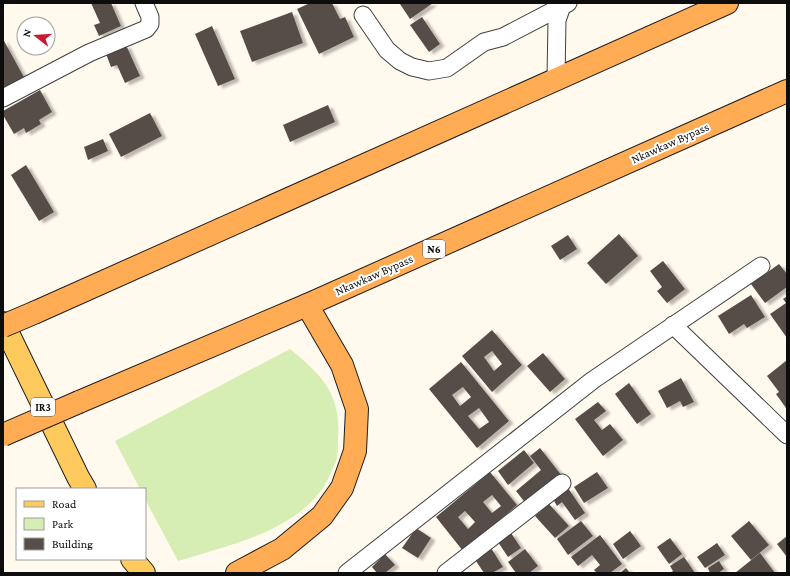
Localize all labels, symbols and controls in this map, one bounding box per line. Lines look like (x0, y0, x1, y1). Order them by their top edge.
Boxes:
north arrow (16, 16, 56, 56)
text: N (20, 27, 33, 38)
street label: Nkawkaw Bypass (629, 120, 711, 166)
road number: N6 (423, 240, 445, 258)
street label: Nkawkaw Bypass (333, 252, 415, 298)
road number: IR3 (31, 398, 55, 416)
legend (16, 488, 146, 560)
text: Road (52, 497, 77, 511)
text: Park (52, 517, 74, 531)
text: Building (52, 537, 93, 551)

